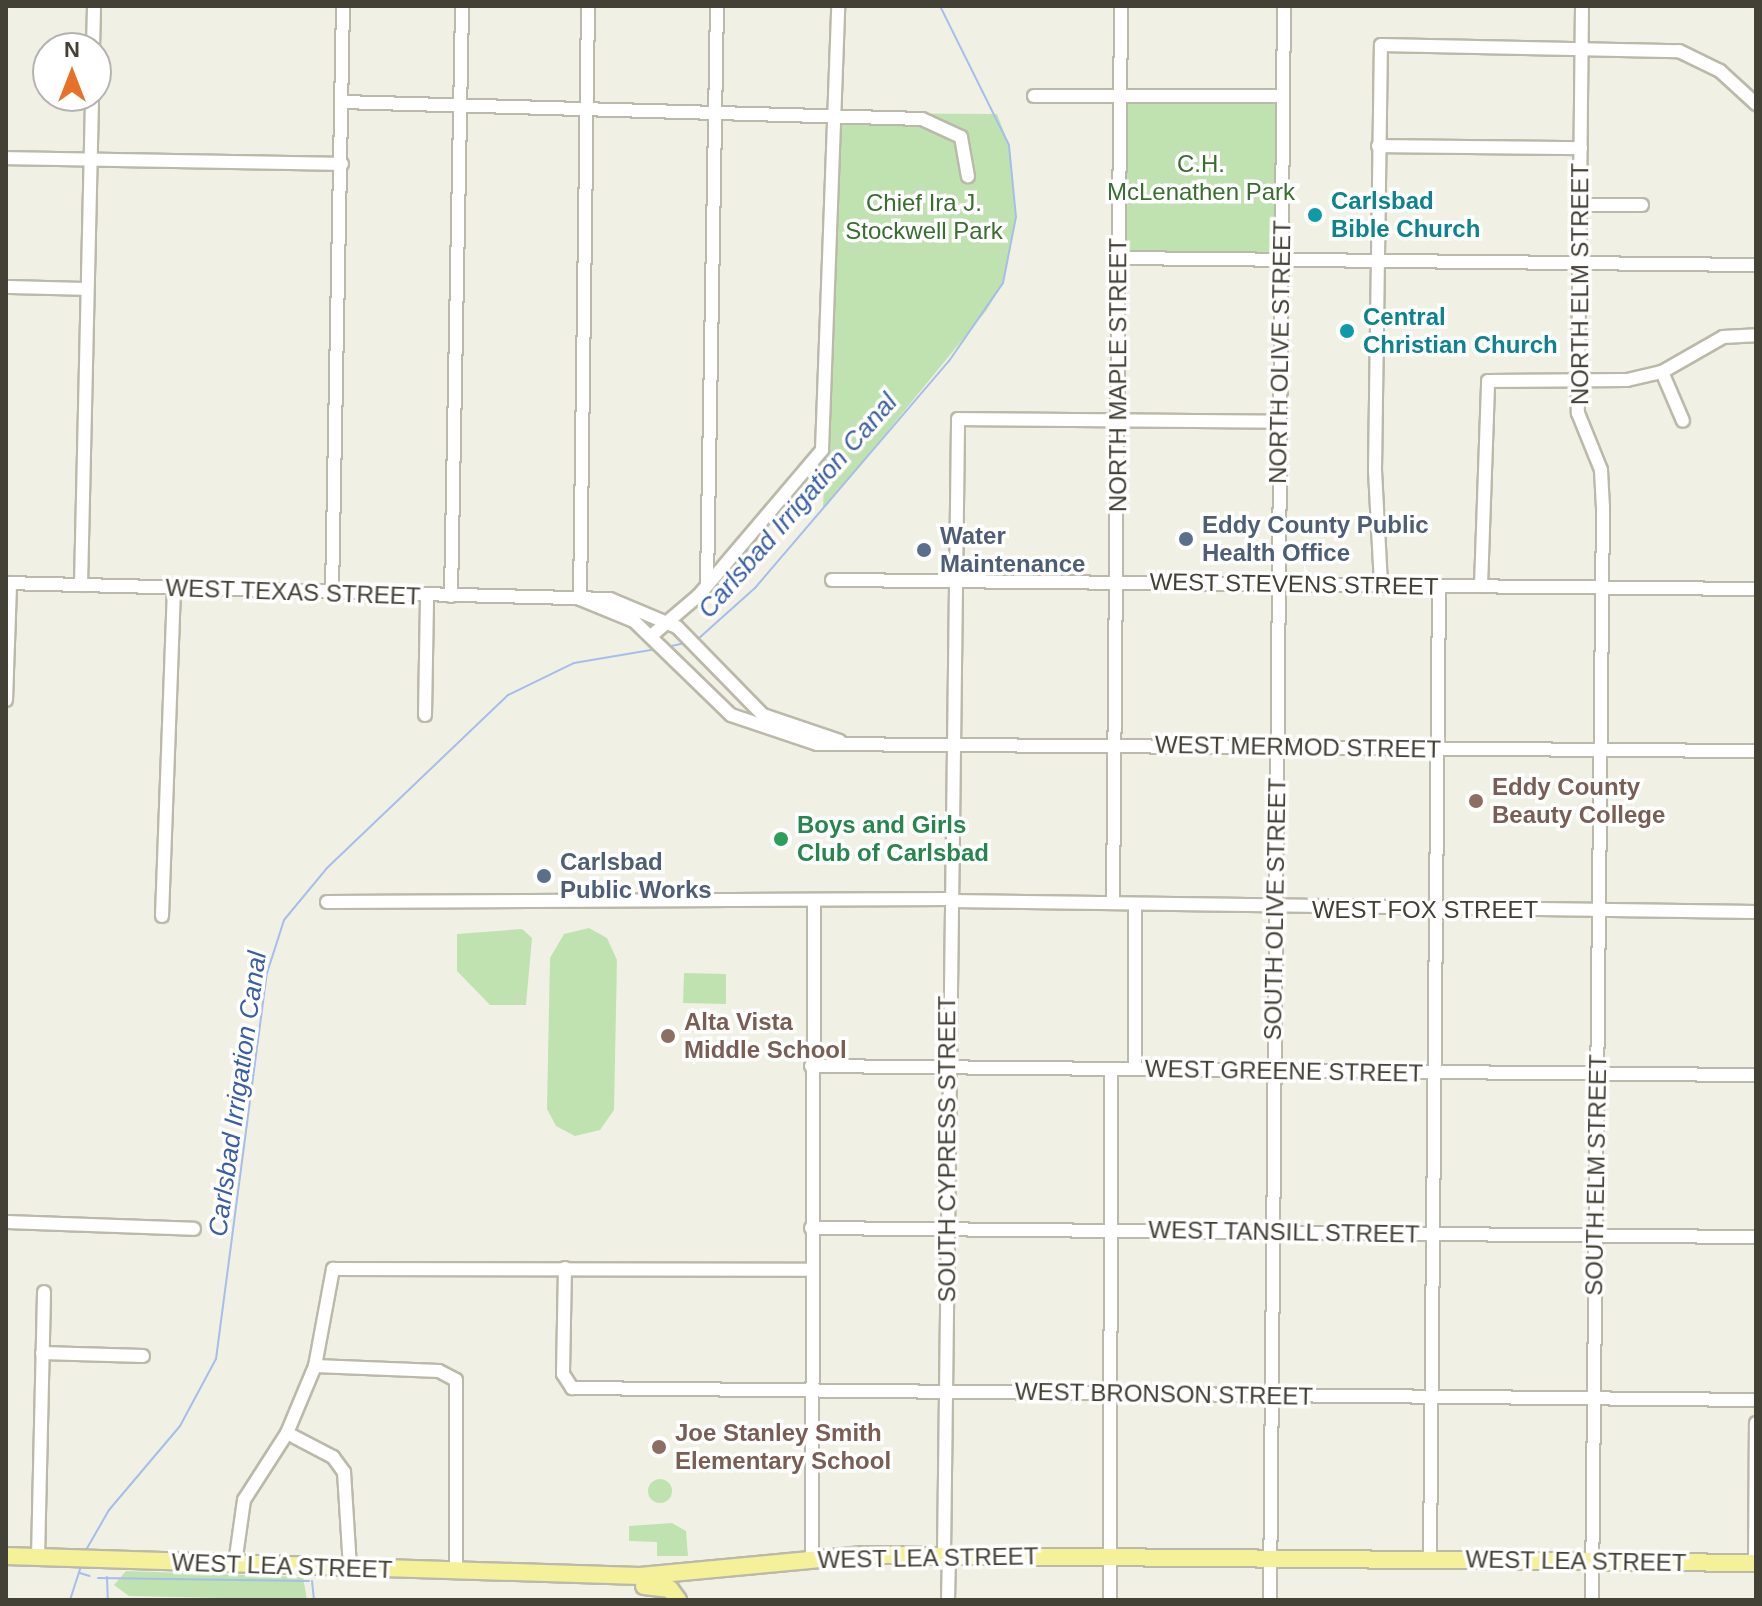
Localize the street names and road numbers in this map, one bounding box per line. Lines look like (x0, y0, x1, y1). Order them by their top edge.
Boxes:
street label: NORTH ELM STREET (1566, 163, 1594, 405)
street label: NORTH OLIVE STREET (1263, 220, 1297, 484)
street label: NORTH MAPLE STREET (1104, 238, 1132, 512)
street label: WEST STEVENS STREET (1149, 567, 1439, 601)
street label: WEST TEXAS STREET (165, 573, 421, 611)
street label: WEST MERMOD STREET (1154, 730, 1442, 764)
street label: SOUTH OLIVE STREET (1258, 777, 1292, 1041)
street label: WEST FOX STREET (1312, 896, 1538, 924)
street label: SOUTH CYPRESS STREET (933, 996, 961, 1302)
street label: WEST GREENE STREET (1144, 1054, 1424, 1088)
street label: SOUTH ELM STREET (1579, 1054, 1613, 1296)
street label: WEST TANSILL STREET (1147, 1215, 1421, 1249)
street label: WEST BRONSON STREET (1014, 1377, 1314, 1411)
street label: WEST LEA STREET (816, 1542, 1040, 1574)
street label: WEST LEA STREET (1464, 1545, 1688, 1577)
street label: WEST LEA STREET (170, 1548, 394, 1584)

